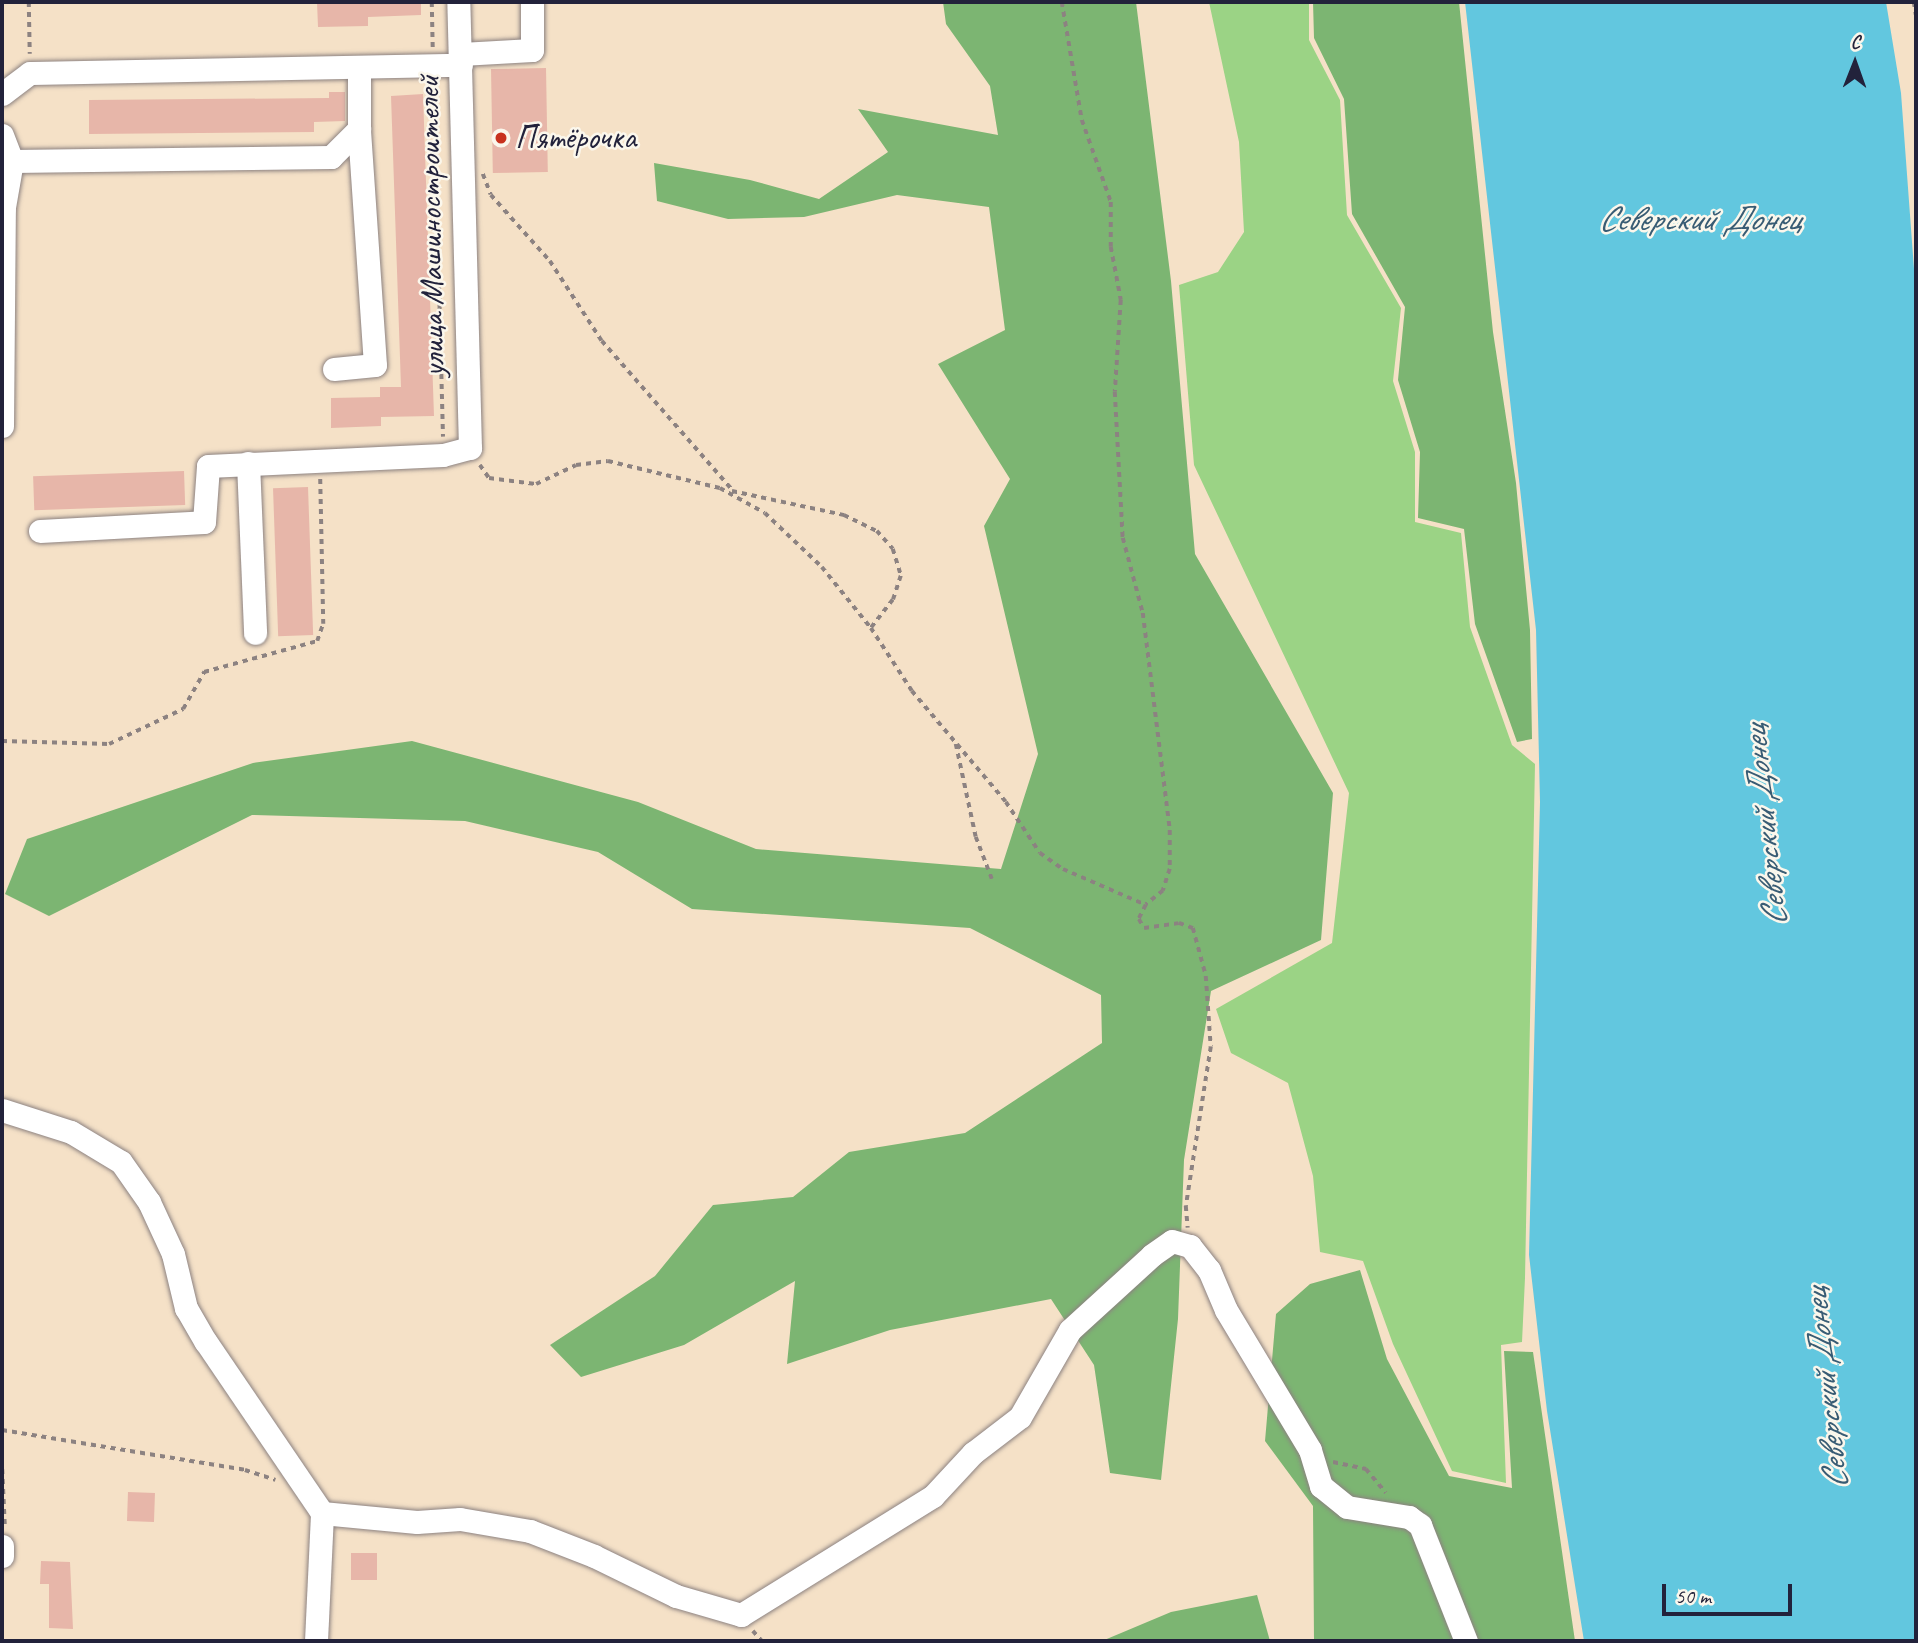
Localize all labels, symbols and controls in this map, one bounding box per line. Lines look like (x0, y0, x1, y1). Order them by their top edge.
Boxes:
north arrow (1820, 28, 1890, 98)
text: С (1850, 30, 1860, 54)
street label: улица Машиностроителей (409, 75, 453, 377)
place label: Пятёрочка (515, 118, 636, 158)
marker: Пятёрочка (493, 130, 509, 146)
water label: Северский Донец (1598, 198, 1800, 240)
water label: Северский Донец (1734, 724, 1796, 928)
water label: Северский Донец (1795, 1287, 1857, 1491)
scale bar (1666, 1570, 1796, 1614)
text: 50 m (1675, 1583, 1711, 1609)

